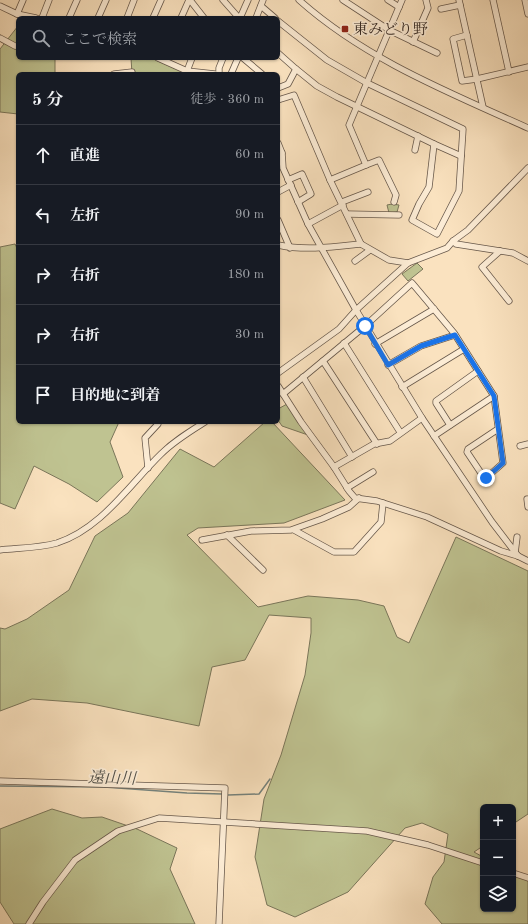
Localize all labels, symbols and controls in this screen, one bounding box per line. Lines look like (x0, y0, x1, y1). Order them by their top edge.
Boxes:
search box (16, 16, 280, 60)
place label: 東みどり野 (353, 21, 428, 38)
marker: 東みどり野 (340, 24, 350, 34)
icon: search (30, 27, 52, 49)
text: ここで検索 (62, 33, 137, 48)
text: 5 分 (32, 92, 64, 109)
text: 徒歩 · 360 m (190, 93, 264, 106)
icon: ahead (32, 144, 54, 166)
text: 60 m (235, 148, 264, 161)
text: 直進 (70, 149, 100, 164)
icon: left (32, 204, 54, 226)
text: 90 m (235, 208, 264, 221)
text: 左折 (70, 209, 100, 224)
icon: right (32, 264, 54, 286)
text: 180 m (227, 268, 264, 281)
text: 右折 (70, 269, 100, 284)
route start (356, 317, 374, 335)
icon: right (32, 324, 54, 346)
text: 30 m (235, 328, 264, 341)
text: 右折 (70, 329, 100, 344)
icon: arrive (32, 384, 54, 406)
text: 目的地に到着 (70, 389, 160, 404)
route end (477, 469, 495, 487)
water label: 遠山川 (88, 768, 138, 788)
map controls (480, 804, 516, 912)
button: + (480, 804, 516, 840)
button: − (480, 840, 516, 876)
button: layers (480, 876, 516, 912)

